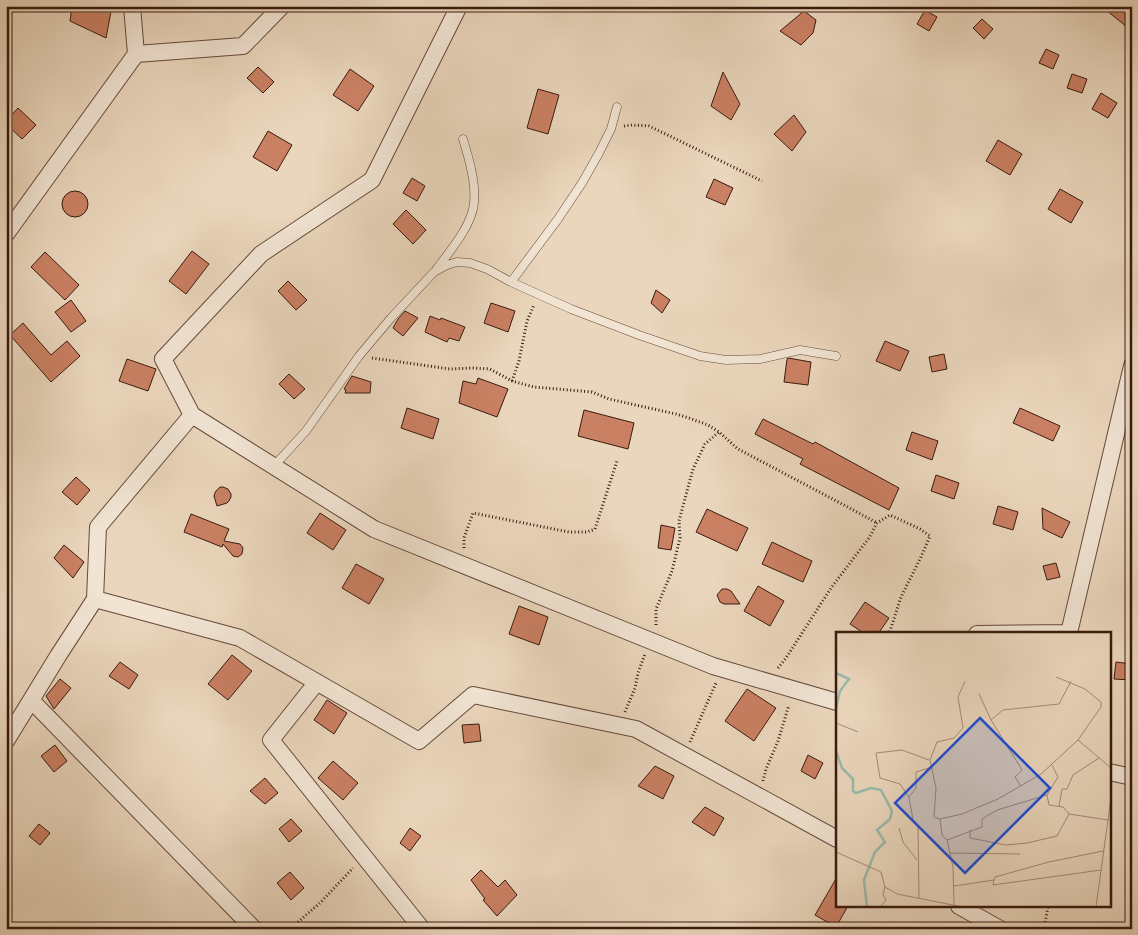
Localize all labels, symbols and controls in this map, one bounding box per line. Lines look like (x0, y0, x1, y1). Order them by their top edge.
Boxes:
inset map (836, 632, 1110, 908)

